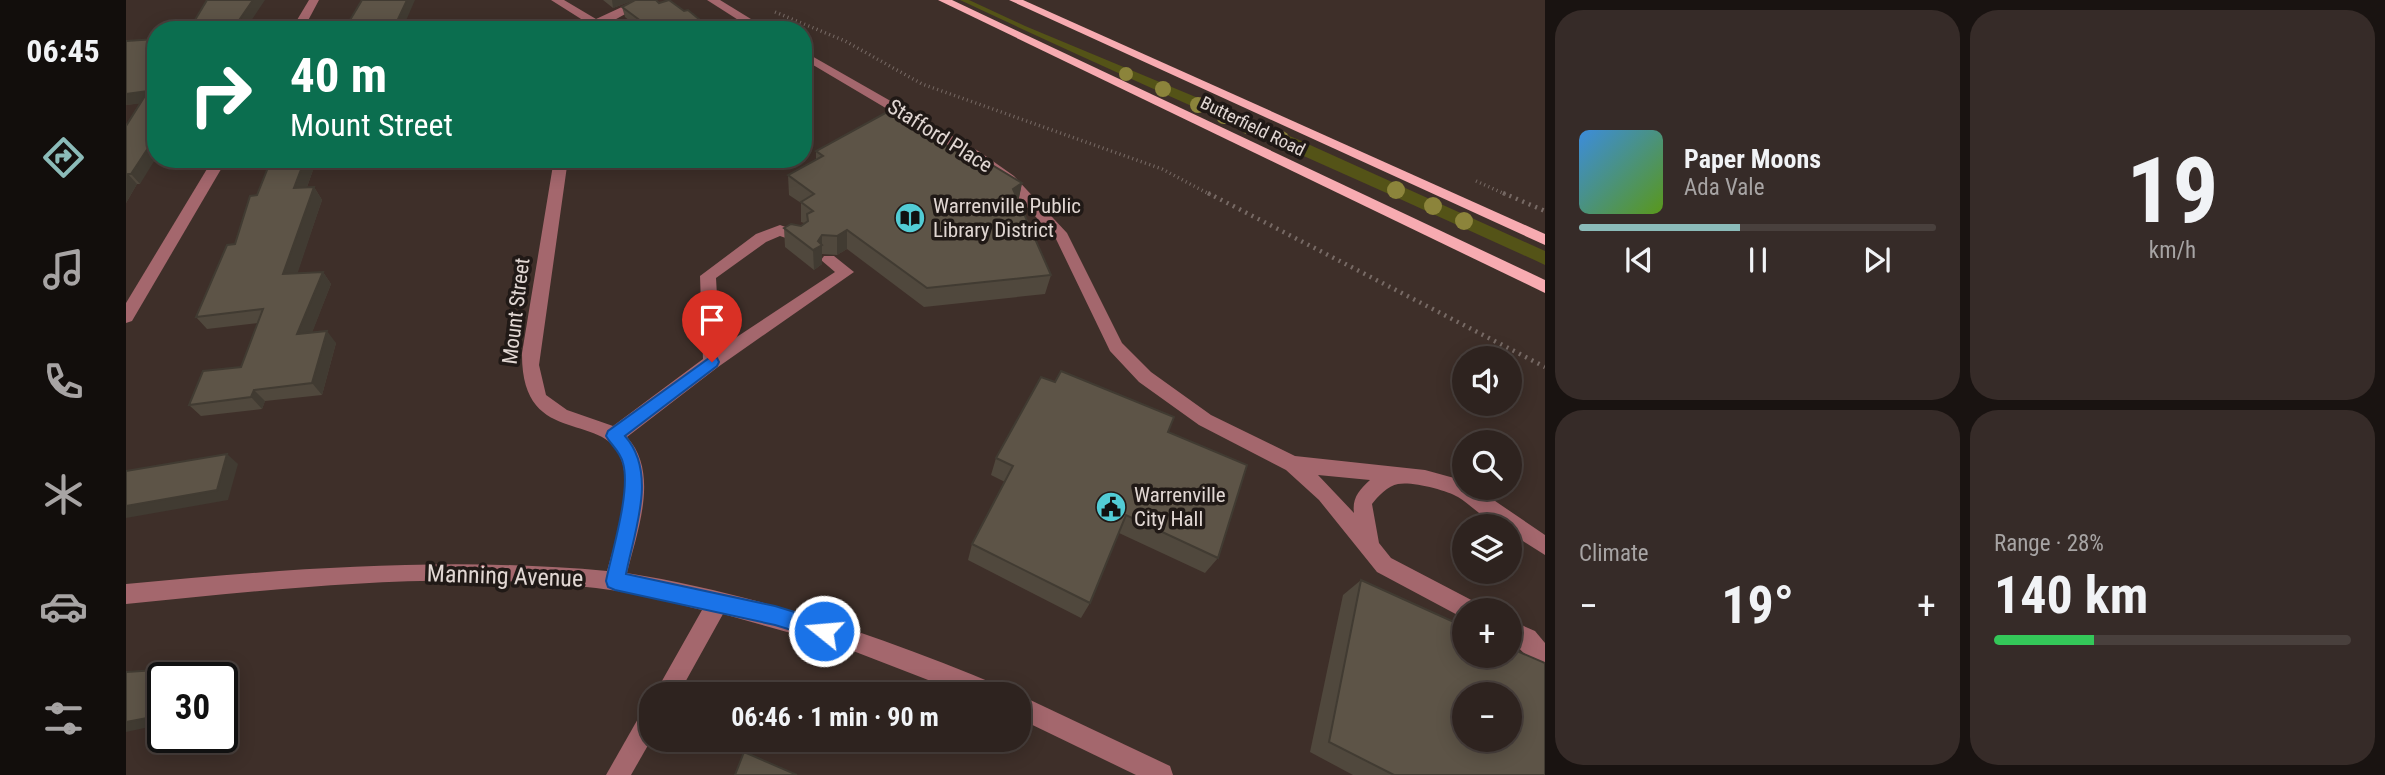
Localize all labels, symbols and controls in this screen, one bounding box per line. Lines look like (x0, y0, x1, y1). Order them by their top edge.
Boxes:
text: 06:45 (26, 32, 100, 70)
text: 40 m (290, 47, 387, 104)
icon: right (175, 49, 266, 140)
street label: Butterfield Road (1197, 92, 1309, 160)
street label: Stafford Place (883, 94, 997, 178)
text: Mount Street (290, 106, 453, 144)
icon: directions (39, 133, 88, 182)
text: 19 (2127, 138, 2218, 244)
text: Paper Moons (1684, 144, 1821, 174)
text: Ada Vale (1684, 174, 1764, 201)
place label: Warrenville Public Library District (933, 194, 1081, 242)
library icon: Warrenville Public Library District (893, 201, 927, 235)
text: km/h (2149, 237, 2196, 264)
icon: previous (1620, 241, 1658, 279)
icon: pause (1739, 241, 1777, 279)
icon: next (1858, 241, 1896, 279)
icon: music (39, 245, 88, 294)
street label: Mount Street (498, 256, 534, 366)
pin (682, 290, 742, 362)
icon: arrive (693, 301, 731, 339)
map controls (1452, 346, 1522, 752)
button: sound (1452, 346, 1522, 416)
icon: phone (39, 357, 88, 406)
button: search (1452, 430, 1522, 500)
icon: climate (39, 470, 88, 519)
place label: Warrenville City Hall (1134, 483, 1226, 531)
public building icon: Warrenville City Hall (1094, 490, 1128, 524)
button: layers (1452, 514, 1522, 584)
text: Range · 28% (1994, 530, 2104, 557)
text: Climate (1579, 540, 1649, 567)
street label: Manning Avenue (426, 559, 584, 593)
text: 140 km (1994, 565, 2148, 626)
text: 19° (1721, 575, 1794, 636)
icon: car (39, 582, 88, 631)
text: − (1579, 584, 1598, 628)
text: + (1917, 584, 1936, 628)
position arrow (787, 594, 861, 668)
button: + (1452, 598, 1522, 668)
speed limit sign: 30 (147, 662, 238, 753)
button: − (1452, 682, 1522, 752)
icon: filters (39, 694, 88, 743)
text: 06:46 · 1 min · 90 m (731, 702, 939, 732)

